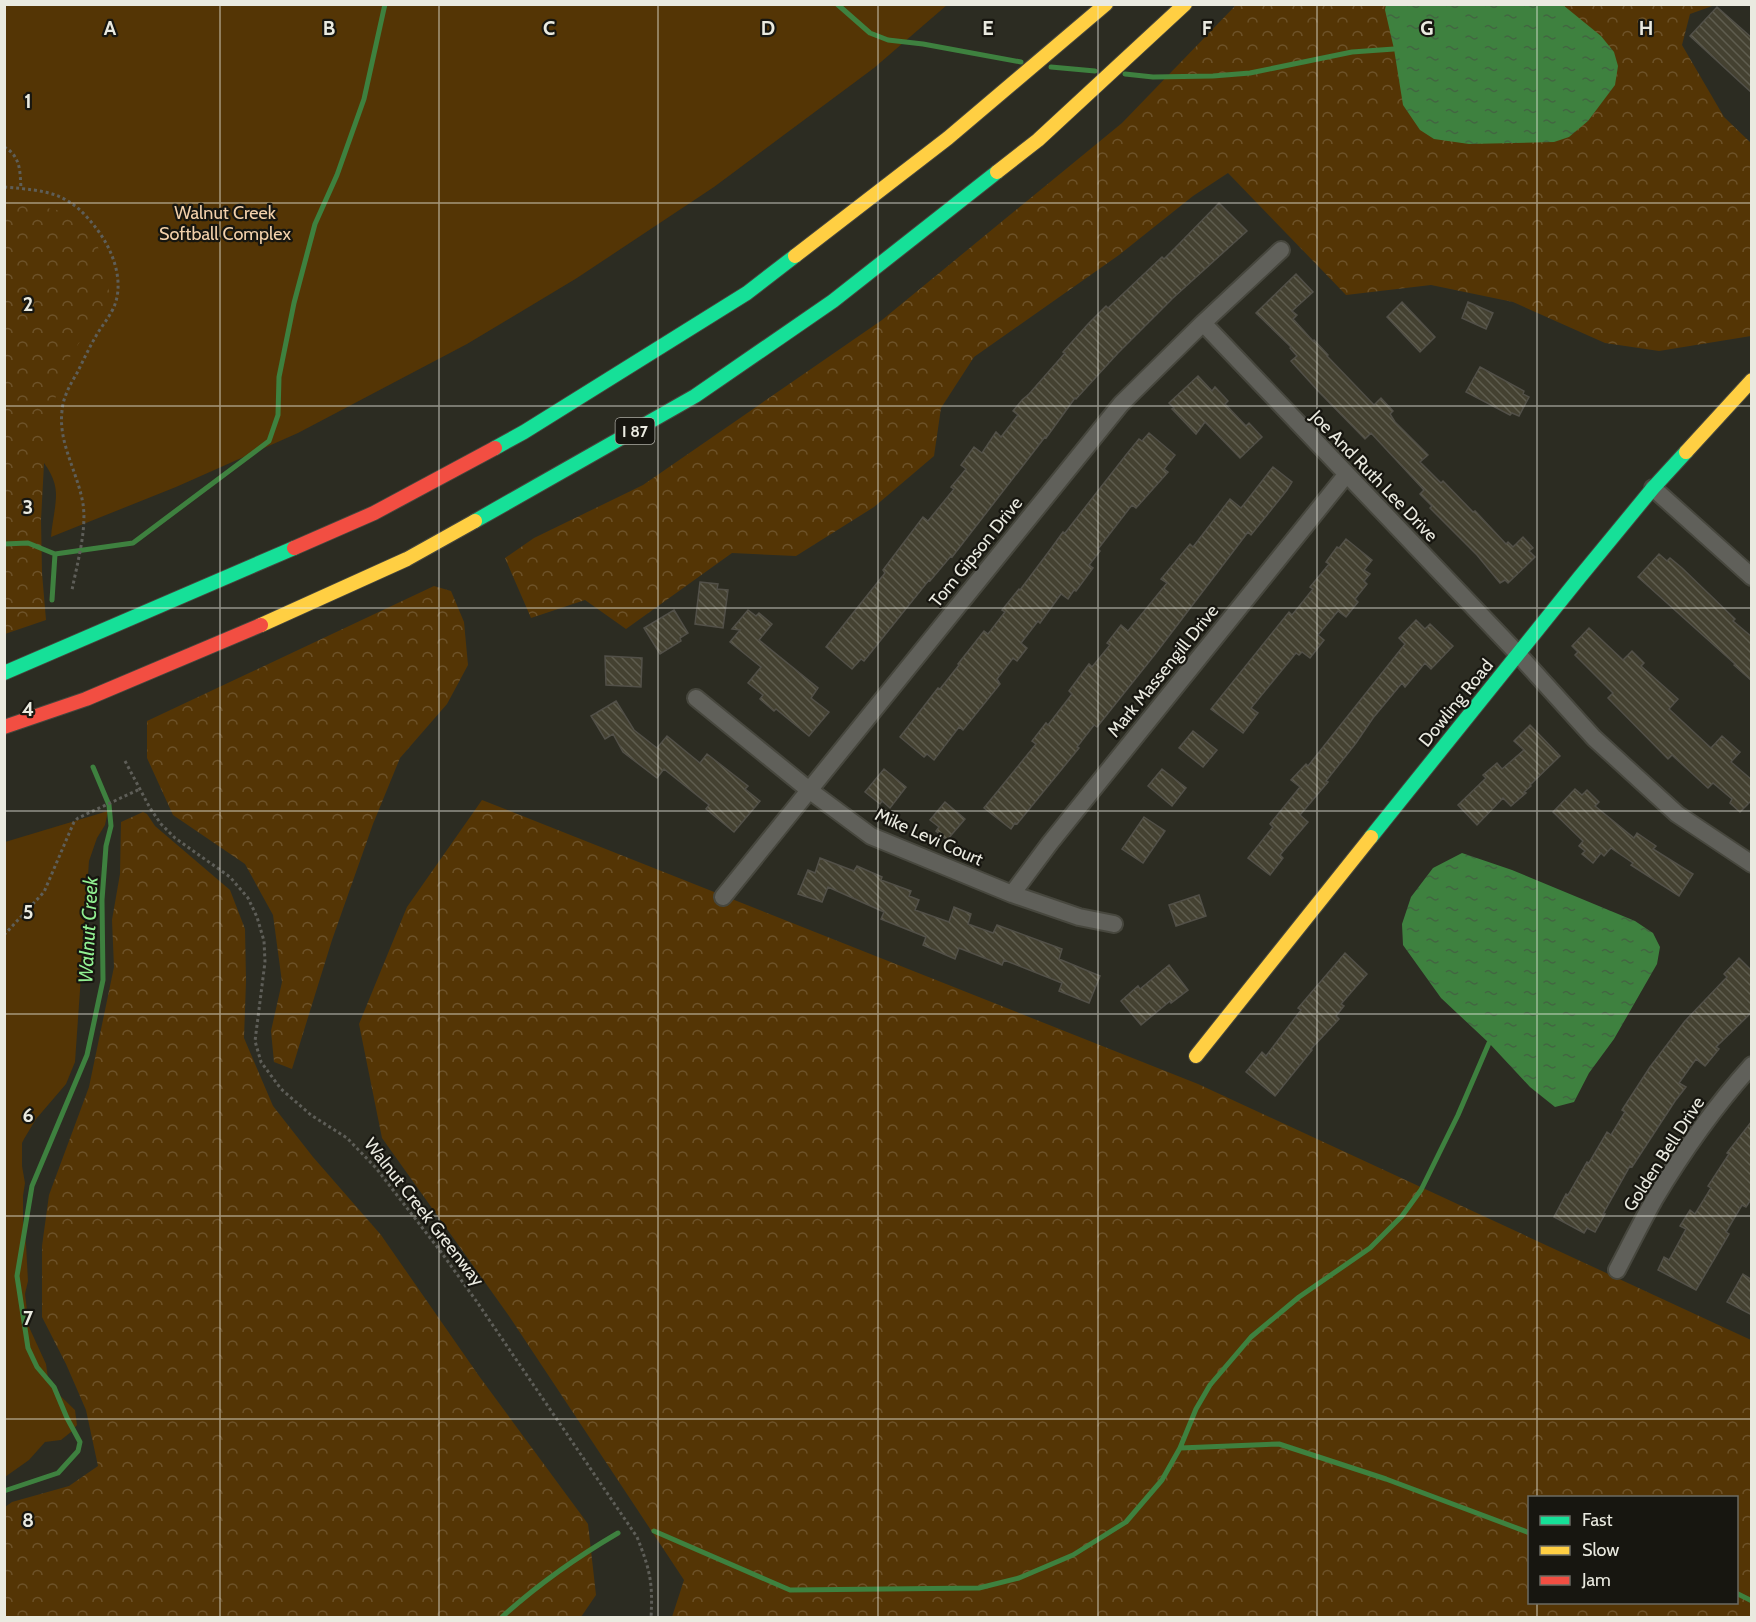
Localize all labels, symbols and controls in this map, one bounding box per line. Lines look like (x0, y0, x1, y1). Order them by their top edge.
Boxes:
text: A (104, 16, 117, 40)
text: B (323, 16, 335, 40)
text: C (543, 16, 555, 40)
text: D (761, 16, 775, 40)
text: E (982, 16, 994, 40)
text: F (1202, 16, 1213, 40)
text: G (1420, 16, 1434, 40)
text: H (1639, 16, 1653, 40)
text: 1 (24, 89, 32, 113)
park label: Walnut Creek Softball Complex (159, 202, 291, 245)
text: 2 (23, 292, 33, 316)
street label: Joe And Ruth Lee Drive (1305, 405, 1442, 546)
road number: I 87 (616, 418, 654, 444)
street label: Tom Gipson Drive (925, 492, 1027, 612)
text: 3 (23, 495, 33, 519)
street label: Mark Massengill Drive (1103, 600, 1223, 742)
street label: Dowling Road (1414, 655, 1498, 751)
text: 4 (22, 697, 34, 721)
street label: Mike Levi Court (872, 803, 986, 871)
water label: Walnut Creek (73, 875, 103, 984)
text: 5 (23, 900, 33, 924)
street label: Golden Bell Drive (1619, 1093, 1709, 1215)
text: 6 (22, 1103, 34, 1127)
street label: Walnut Creek Greenway (359, 1134, 489, 1290)
text: 7 (23, 1306, 34, 1330)
legend (1528, 1496, 1738, 1604)
text: 8 (22, 1508, 34, 1532)
text: Fast (1582, 1509, 1613, 1531)
text: Slow (1582, 1539, 1619, 1561)
text: Jam (1581, 1569, 1611, 1591)

